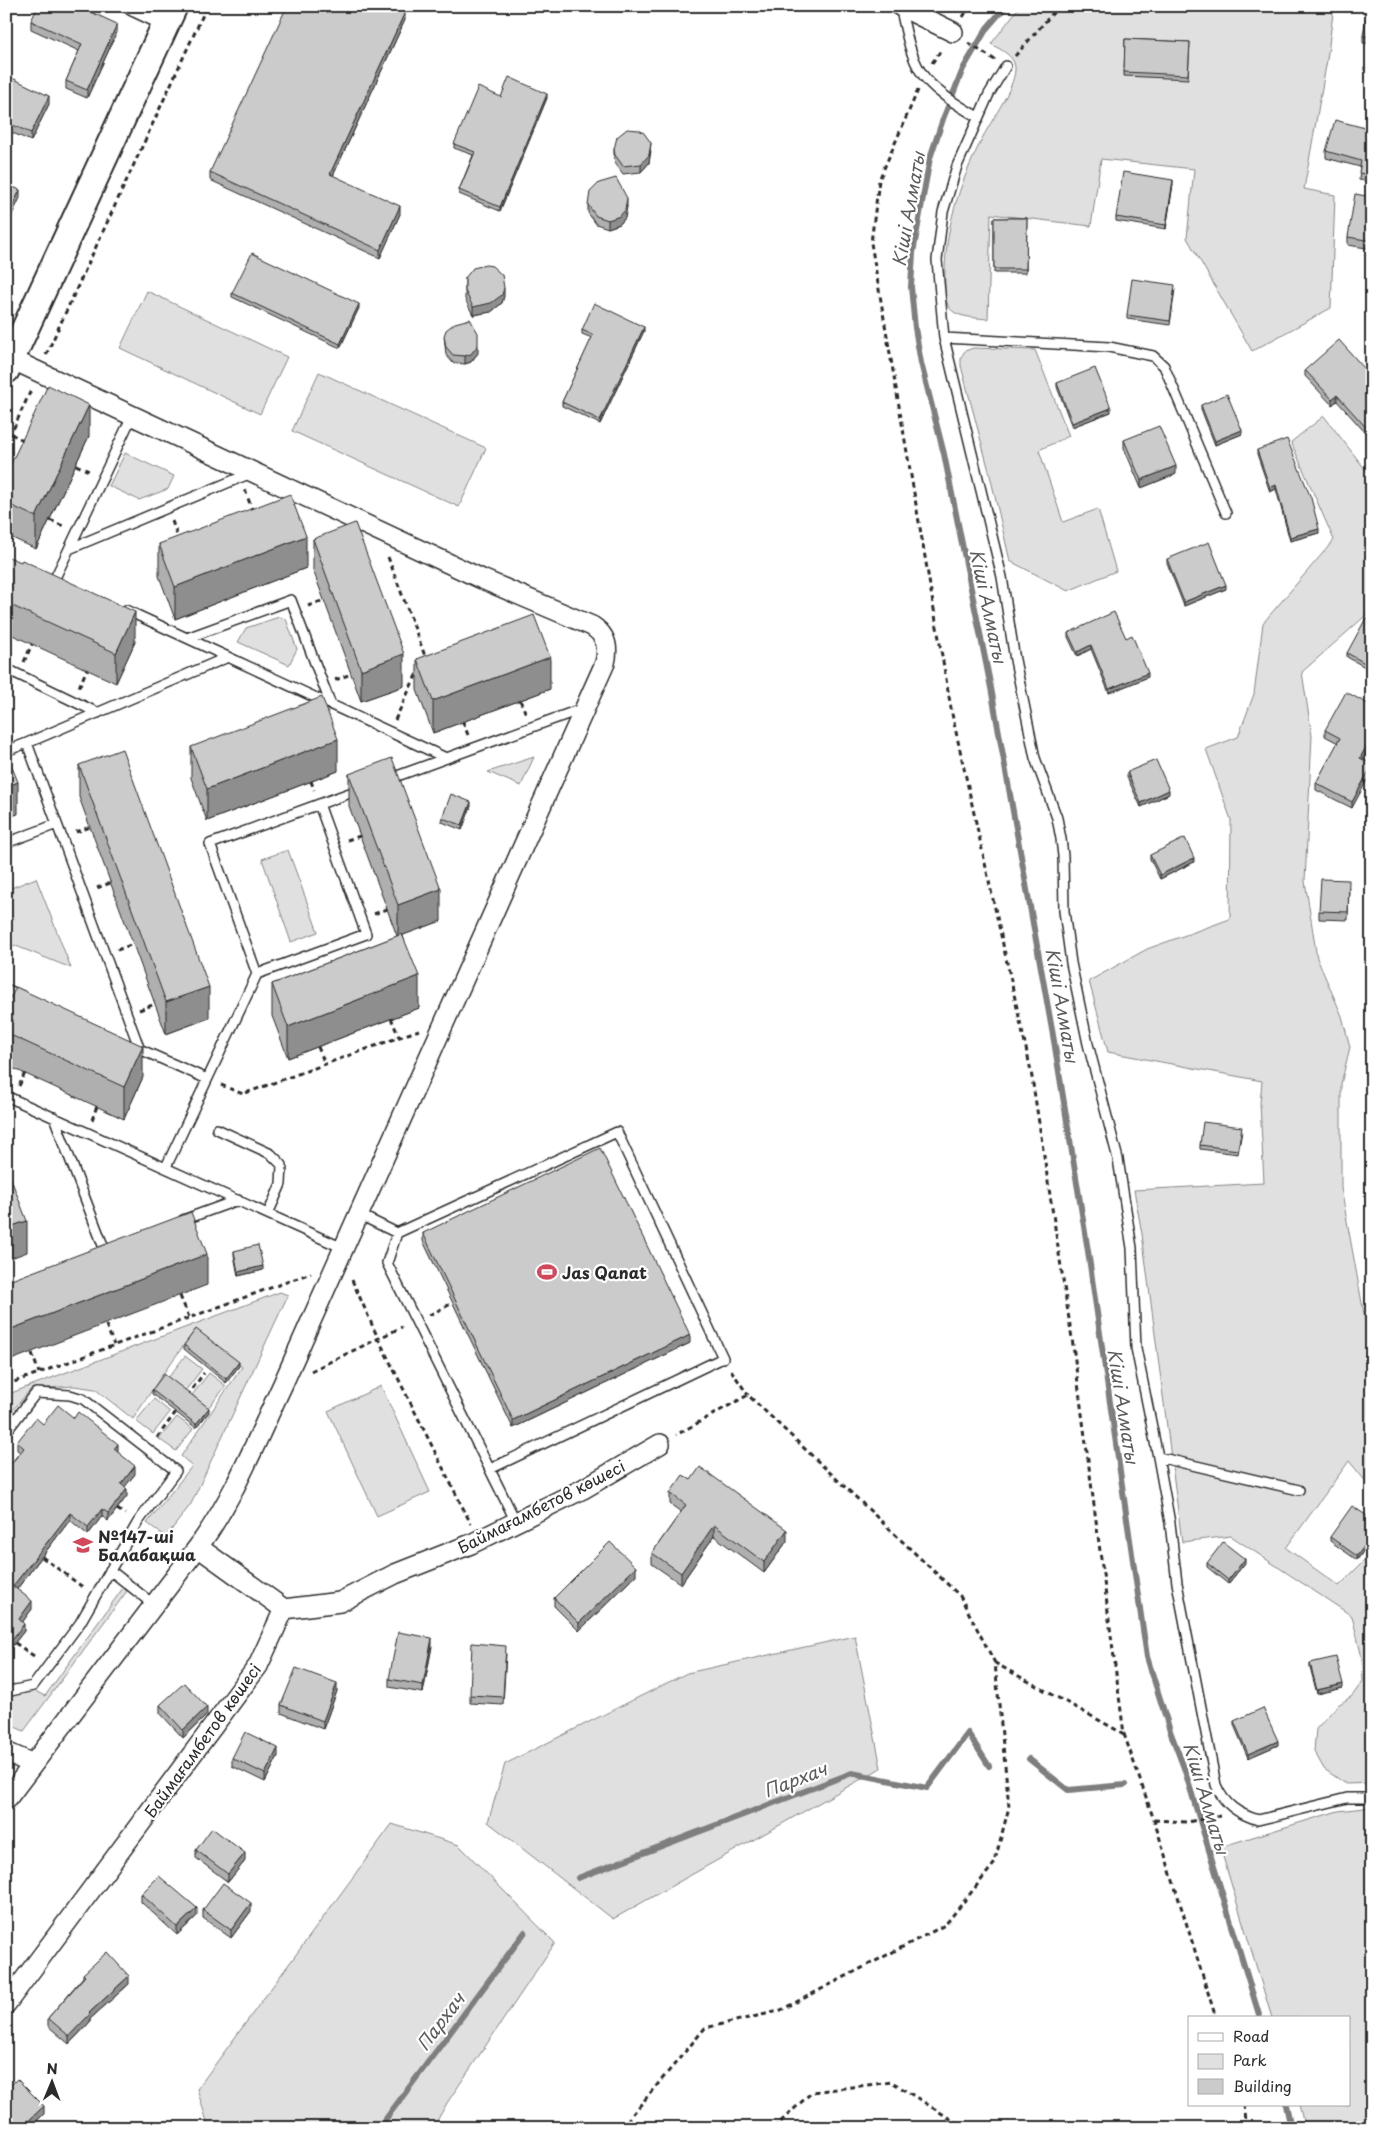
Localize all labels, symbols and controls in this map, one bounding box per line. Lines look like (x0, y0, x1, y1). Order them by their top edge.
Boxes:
water label: Кіші Алматы (885, 148, 932, 268)
water label: Кіші Алматы (964, 547, 1015, 667)
water label: Кіші Алматы (1040, 946, 1087, 1066)
place label: Jas Qanat (562, 1260, 647, 1284)
sports icon: Jas Qanat (536, 1261, 558, 1283)
water label: Кіші Алматы (1102, 1347, 1147, 1467)
street label: Баймағамбетов көшесі (453, 1453, 629, 1559)
place label: №147-ші Балабақша (98, 1524, 196, 1566)
school or university icon: №147-ші Балабақша (72, 1534, 94, 1556)
street label: Баймағамбетов көшесі (138, 1658, 266, 1822)
water label: Кіші Алматы (1177, 1739, 1237, 1859)
water label: Пархач (759, 1754, 832, 1803)
water label: Пархач (409, 1985, 472, 2056)
legend (1188, 2016, 1350, 2106)
text: Road (1233, 2024, 1269, 2047)
text: Park (1233, 2048, 1267, 2071)
north arrow (28, 2056, 78, 2106)
text: N (47, 2058, 58, 2079)
text: Building (1233, 2074, 1292, 2097)

